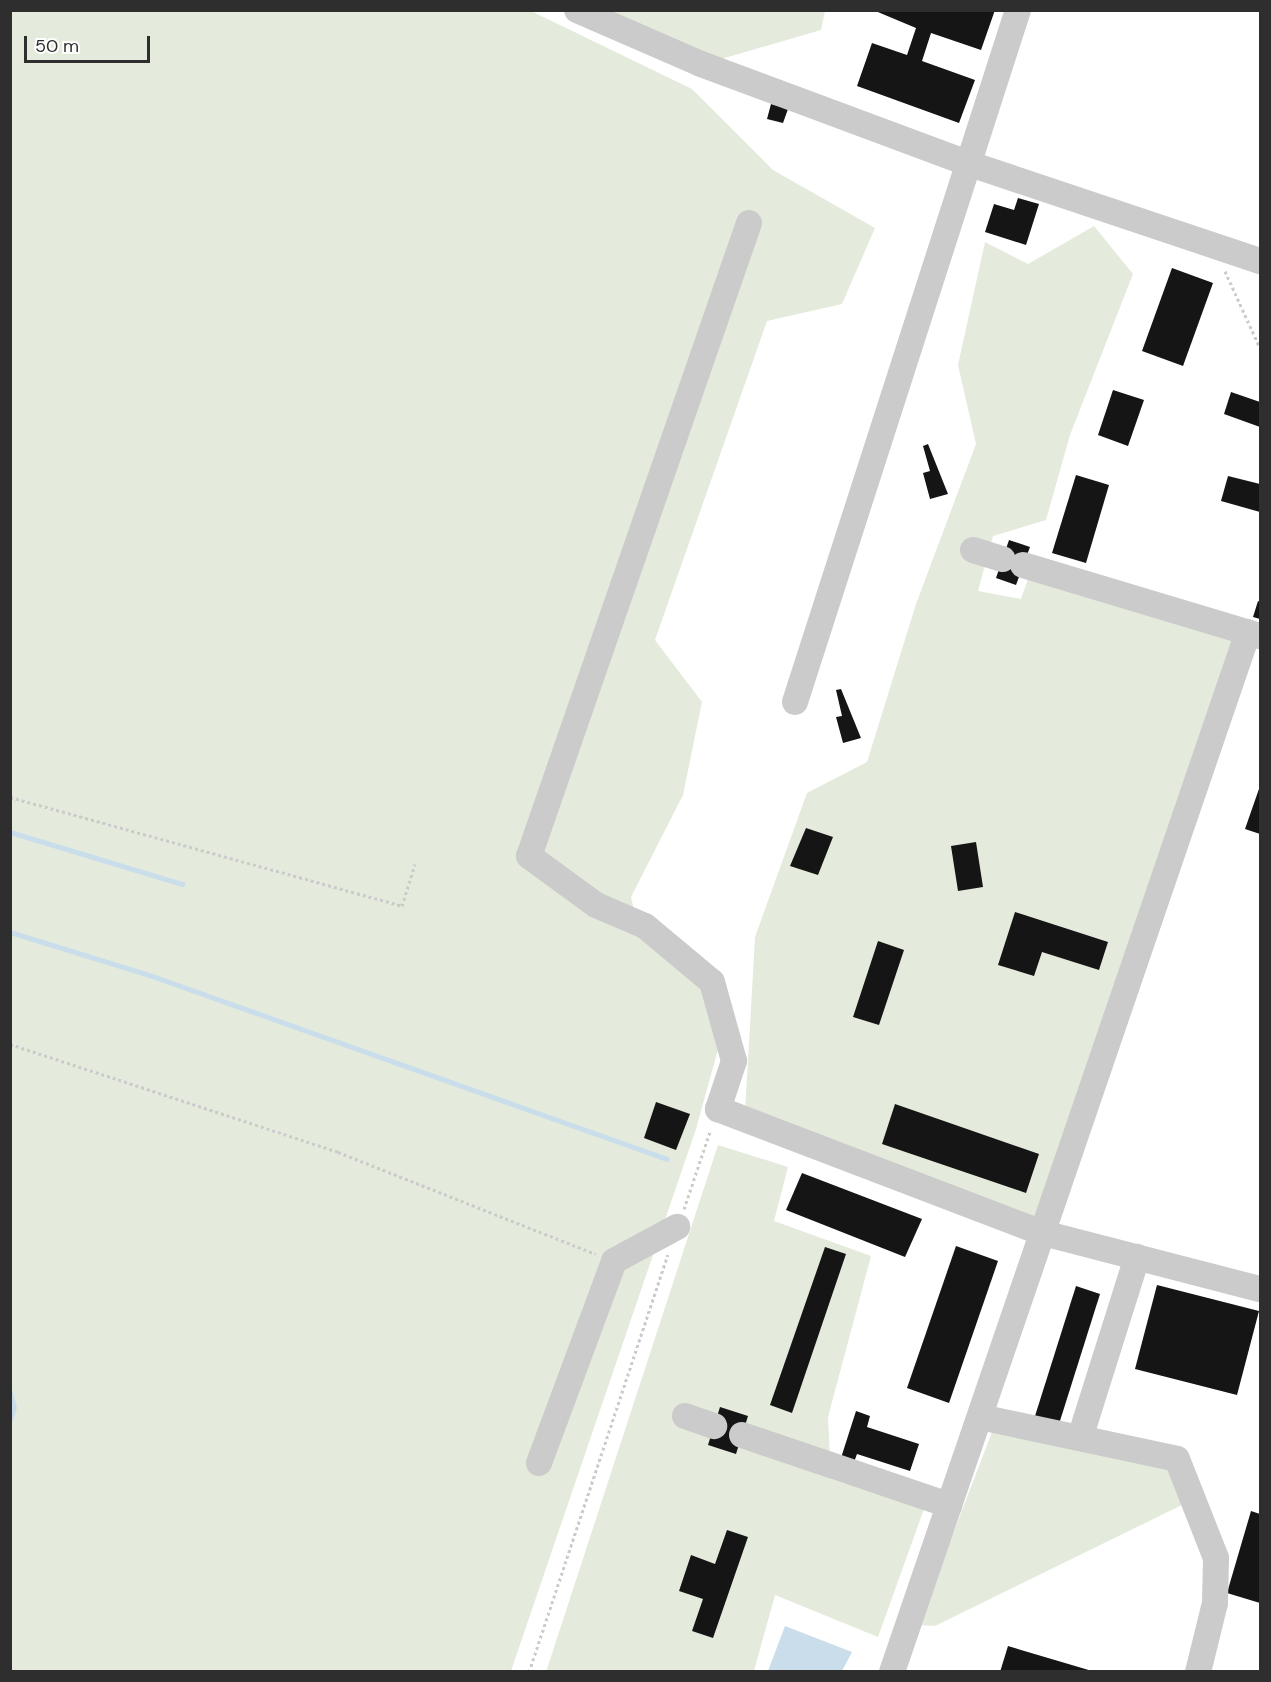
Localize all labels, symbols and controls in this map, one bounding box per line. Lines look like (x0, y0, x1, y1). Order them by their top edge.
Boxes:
scale bar (27, 24, 153, 62)
text: 50 m (35, 34, 79, 58)

